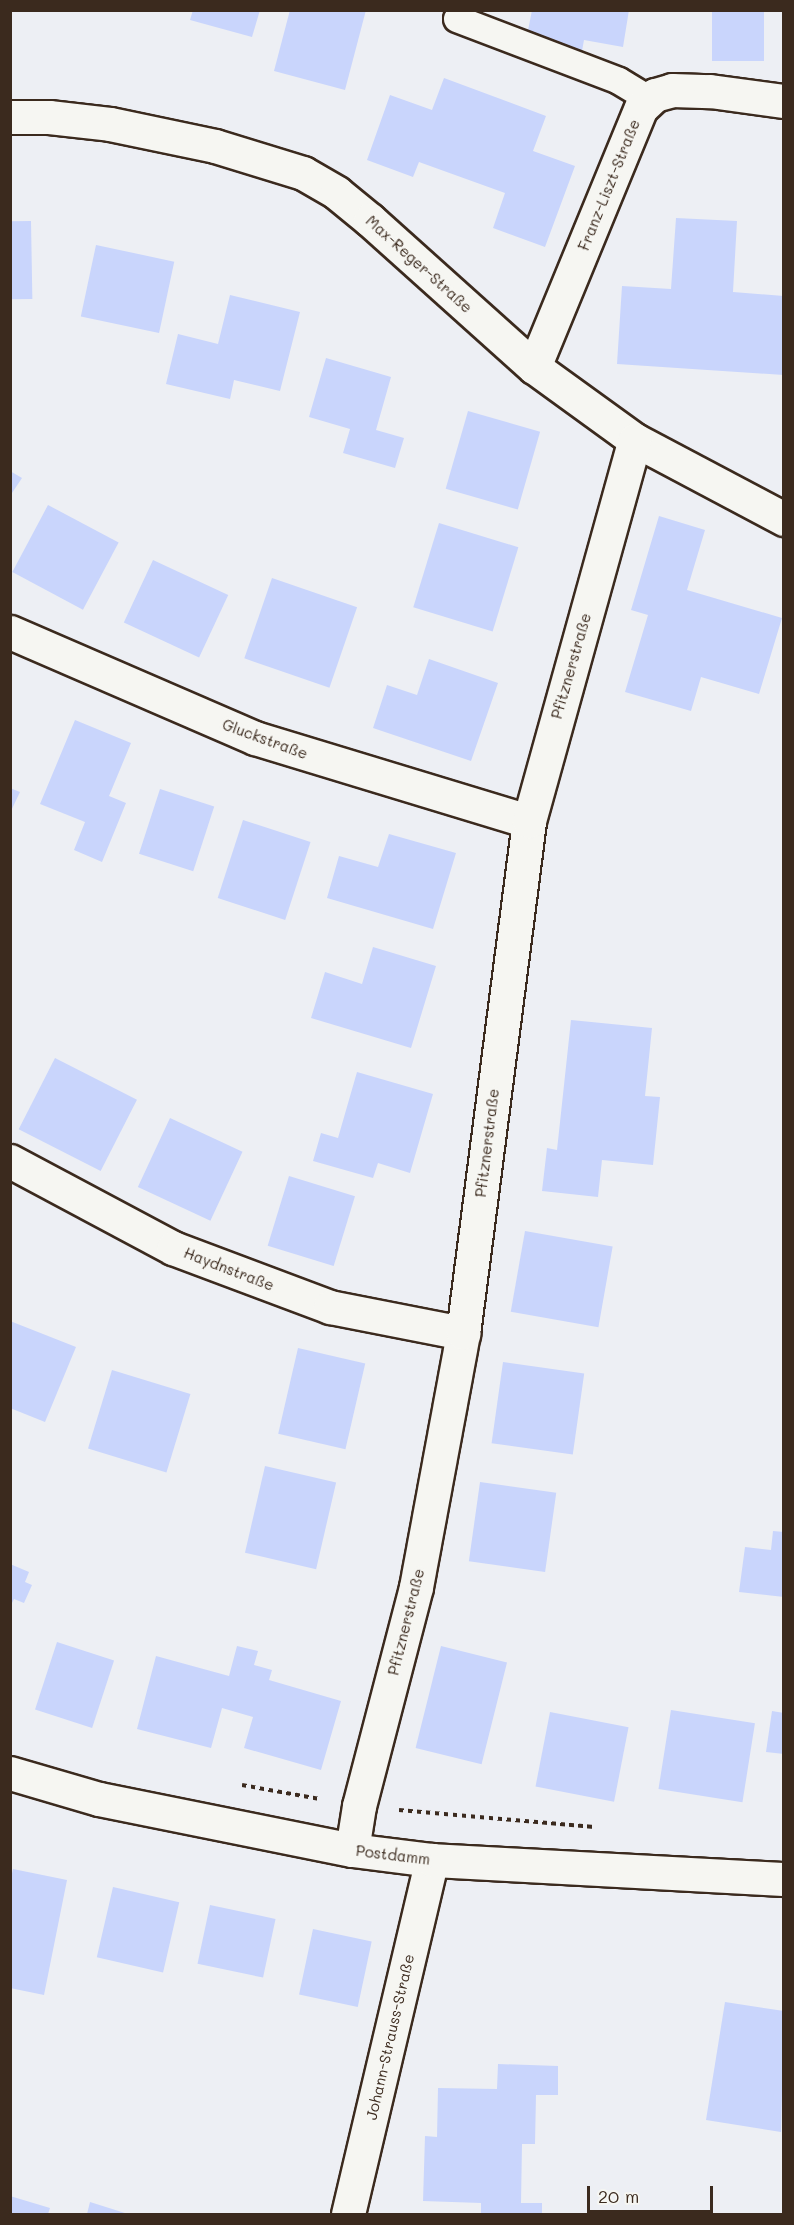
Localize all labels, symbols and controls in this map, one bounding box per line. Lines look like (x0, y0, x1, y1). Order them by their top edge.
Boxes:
street label: Franz-Liszt-Straße (574, 117, 644, 253)
street label: Max-Reger-Straße (362, 212, 476, 316)
street label: Pfitznerstraße (547, 611, 595, 721)
street label: Gluckstraße (220, 715, 310, 763)
street label: Pfitznerstraße (471, 1088, 503, 1198)
street label: Haydnstraße (181, 1244, 277, 1294)
street label: Pfitznerstraße (384, 1567, 428, 1677)
street label: Postdamm (355, 1842, 431, 1868)
street label: Johann-Strauss-Straße (362, 1952, 418, 2122)
scale bar (590, 2174, 716, 2212)
text: 20 m (598, 2184, 639, 2208)

